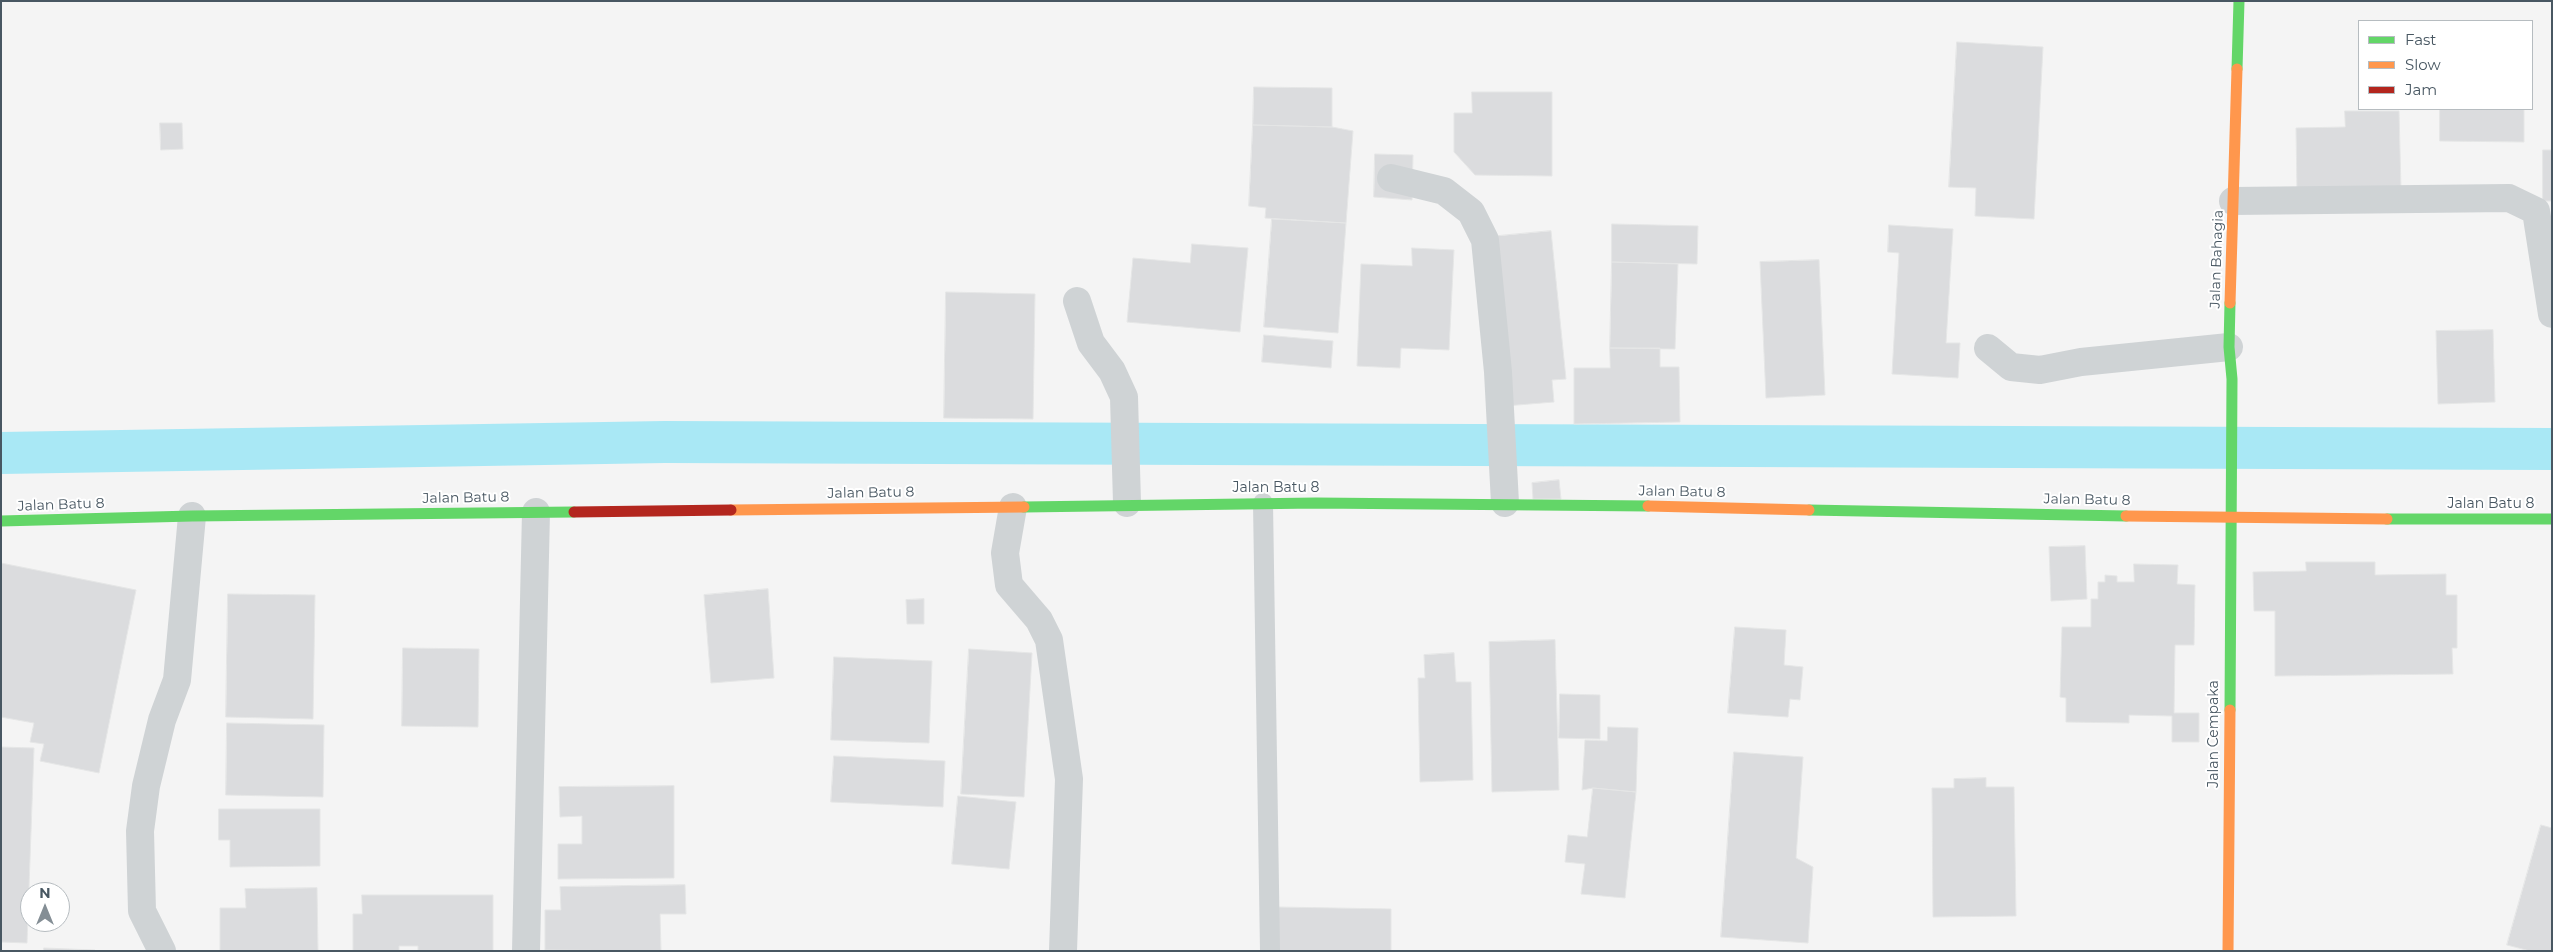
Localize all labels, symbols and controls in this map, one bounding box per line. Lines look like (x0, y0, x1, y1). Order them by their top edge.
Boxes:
legend (2358, 20, 2533, 110)
text: Fast (2405, 30, 2436, 49)
text: Slow (2405, 55, 2441, 74)
text: Jam (2405, 80, 2437, 99)
street label: Jalan Bahagia (2207, 209, 2227, 309)
street label: Jalan Batu 8 (1233, 480, 1319, 496)
street label: Jalan Batu 8 (1638, 483, 1726, 501)
street label: Jalan Batu 8 (827, 484, 915, 502)
street label: Jalan Batu 8 (422, 489, 510, 507)
street label: Jalan Batu 8 (2043, 491, 2131, 509)
street label: Jalan Batu 8 (17, 495, 105, 515)
street label: Jalan Batu 8 (2448, 496, 2534, 512)
street label: Jalan Cempaka (2206, 680, 2222, 788)
north arrow (20, 882, 70, 932)
text: N (39, 884, 51, 902)

